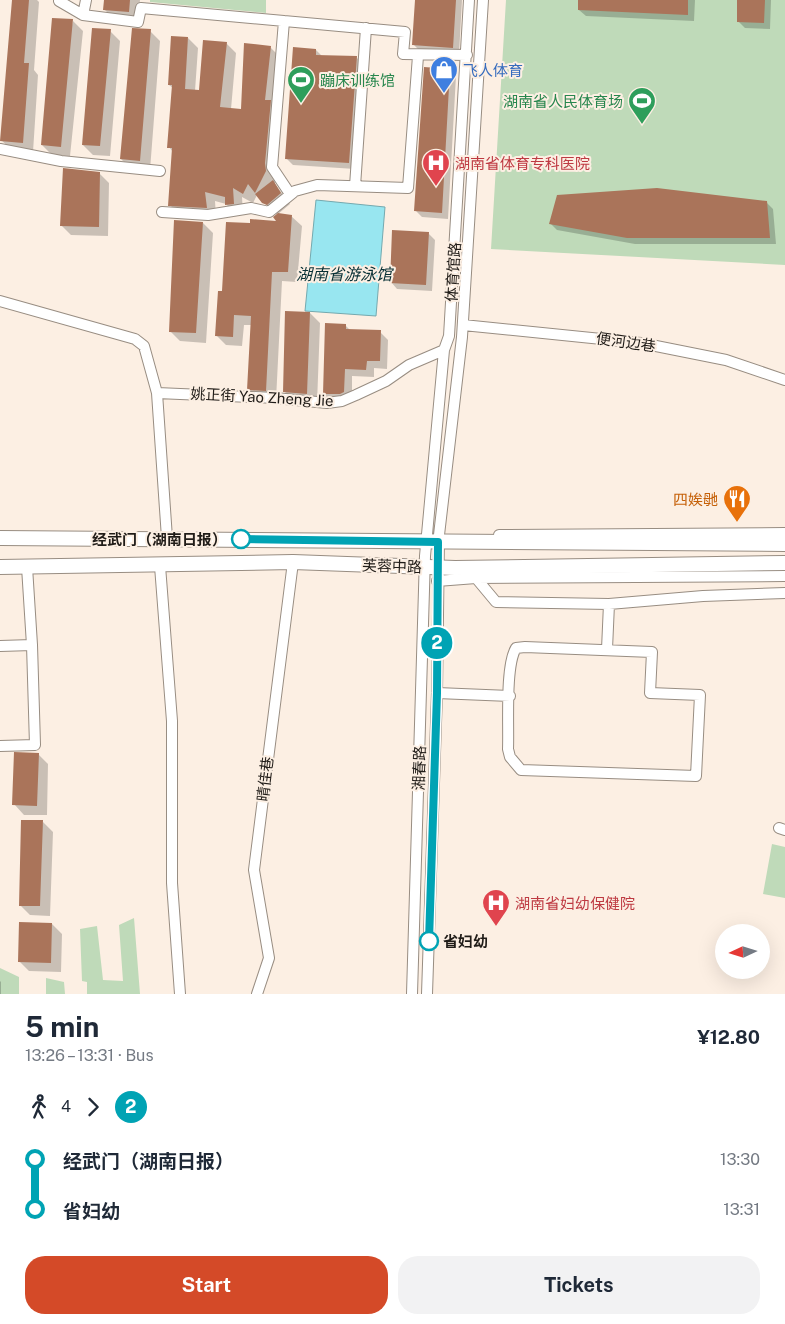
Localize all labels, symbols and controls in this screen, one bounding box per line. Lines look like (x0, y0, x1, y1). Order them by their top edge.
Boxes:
shop icon: 飞人体育 (429, 55, 459, 94)
place label: 飞人体育 (463, 62, 523, 79)
sports icon: 蹦床训练馆 (286, 65, 316, 104)
place label: 蹦床训练馆 (320, 72, 395, 89)
sports icon: 湖南省人民体育场 (627, 86, 657, 125)
place label: 湖南省人民体育场 (503, 93, 623, 110)
hospital icon: 湖南省体育专科医院 (421, 148, 451, 187)
place label: 湖南省体育专科医院 (455, 155, 590, 172)
street label: 体育馆路 (442, 241, 464, 303)
water label: 湖南省游泳馆 (296, 265, 394, 284)
street label: 便河边巷 (595, 329, 657, 355)
street label: 姚正街 Yao Zheng Jie (190, 385, 334, 409)
restaurant icon: 四娭毑 (722, 484, 752, 523)
place label: 四娭毑 (673, 491, 718, 508)
marker: 经武门（湖南日报） (231, 529, 251, 549)
place label: 经武门（湖南日报） (92, 531, 227, 548)
street label: 芙蓉中路 (362, 556, 422, 576)
line badge: 2 (421, 627, 453, 659)
text: 2 (431, 632, 443, 653)
street label: 湘春路 (410, 745, 428, 791)
street label: 晴佳巷 (254, 756, 276, 802)
hospital icon: 湖南省妇幼保健院 (481, 888, 511, 927)
place label: 湖南省妇幼保健院 (515, 895, 635, 912)
north arrow (715, 924, 770, 979)
map controls (715, 924, 770, 979)
marker: 省妇幼 (419, 931, 439, 951)
place label: 省妇幼 (443, 933, 488, 950)
text: 5 min (25, 1010, 99, 1043)
text: ¥12.80 (697, 1026, 760, 1048)
text: 13:26 – 13:31 · Bus (25, 1046, 154, 1065)
icon: walk (25, 1093, 53, 1121)
icon: forward (79, 1093, 107, 1121)
text: 2 (125, 1096, 137, 1117)
text: 4 (61, 1097, 71, 1116)
text: 经武门（湖南日报） (63, 1150, 234, 1172)
text: 13:30 (720, 1150, 760, 1169)
text: 省妇幼 (63, 1200, 120, 1222)
text: 13:31 (723, 1200, 760, 1219)
button: Start (25, 1256, 388, 1314)
button: Tickets (398, 1256, 760, 1314)

